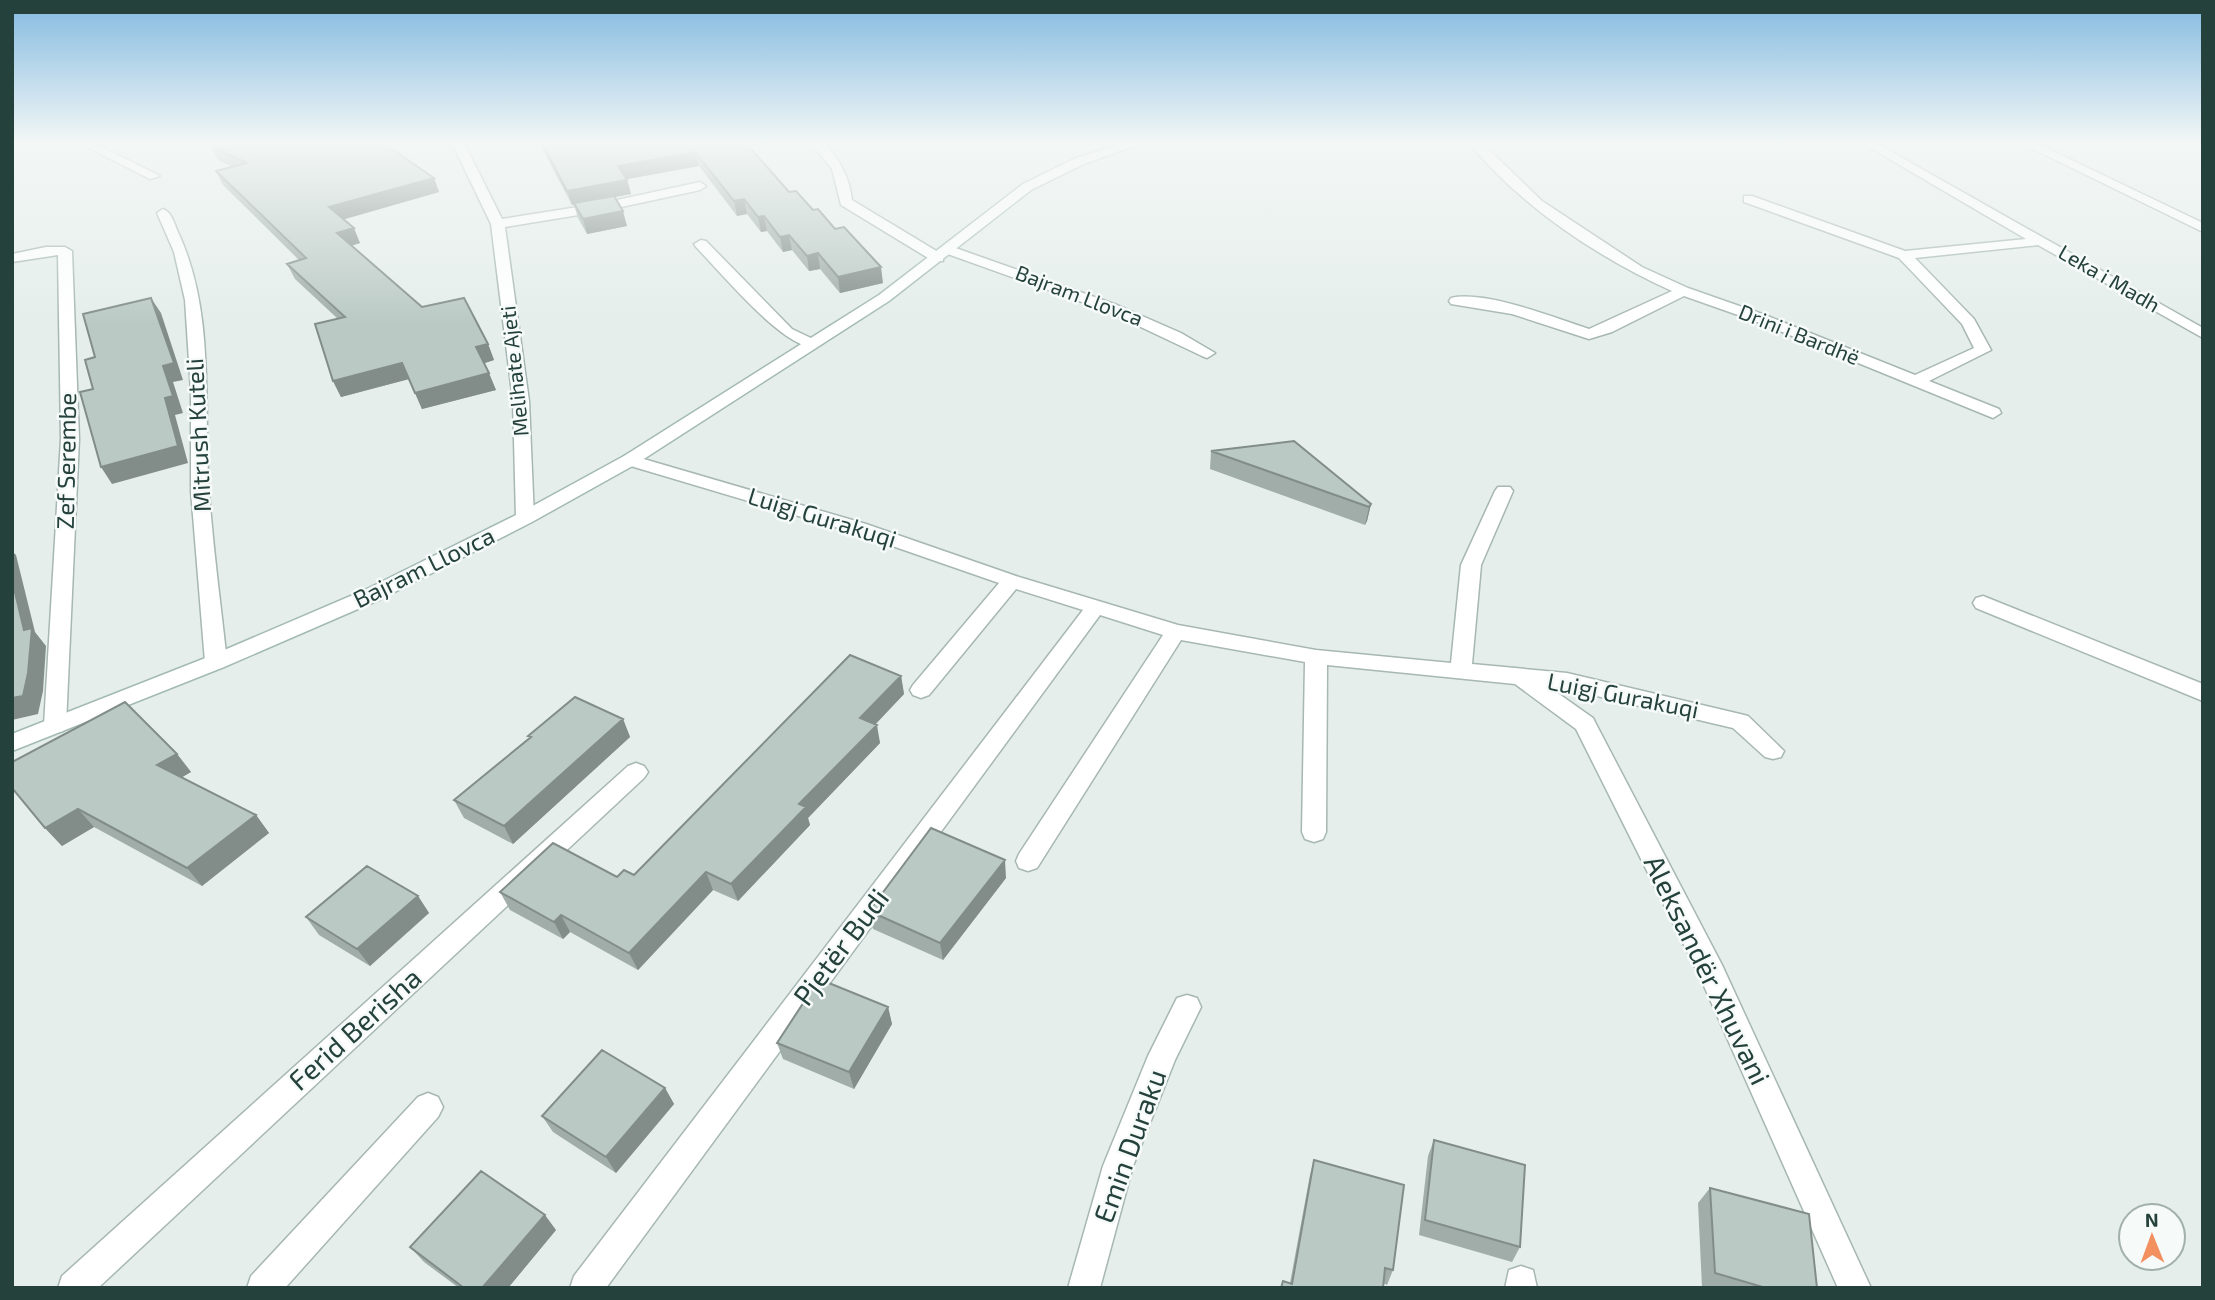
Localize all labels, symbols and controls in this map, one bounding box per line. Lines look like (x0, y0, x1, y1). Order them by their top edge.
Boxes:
street label: Leka i Madh (2055, 239, 2165, 317)
street label: Bajram Llovca (1012, 259, 1147, 331)
street label: Drini i Bardhë (1736, 298, 1864, 369)
street label: Melihate Ajeti (494, 305, 534, 438)
street label: Mitrush Kuteli (179, 358, 216, 513)
street label: Zef Serembe (50, 392, 81, 530)
street label: Luigj Gurakuqi (745, 480, 900, 553)
street label: Bajram Llovca (348, 520, 499, 613)
street label: Luigj Gurakuqi (1545, 666, 1702, 723)
street label: Aleksandër Xhuvani (1638, 849, 1778, 1090)
street label: Pjetër Budi (785, 881, 895, 1012)
street label: Ferid Berisha (281, 960, 428, 1097)
street label: Emin Duraku (1086, 1064, 1173, 1227)
north arrow (2117, 1202, 2187, 1272)
text: N (2145, 1208, 2159, 1231)

